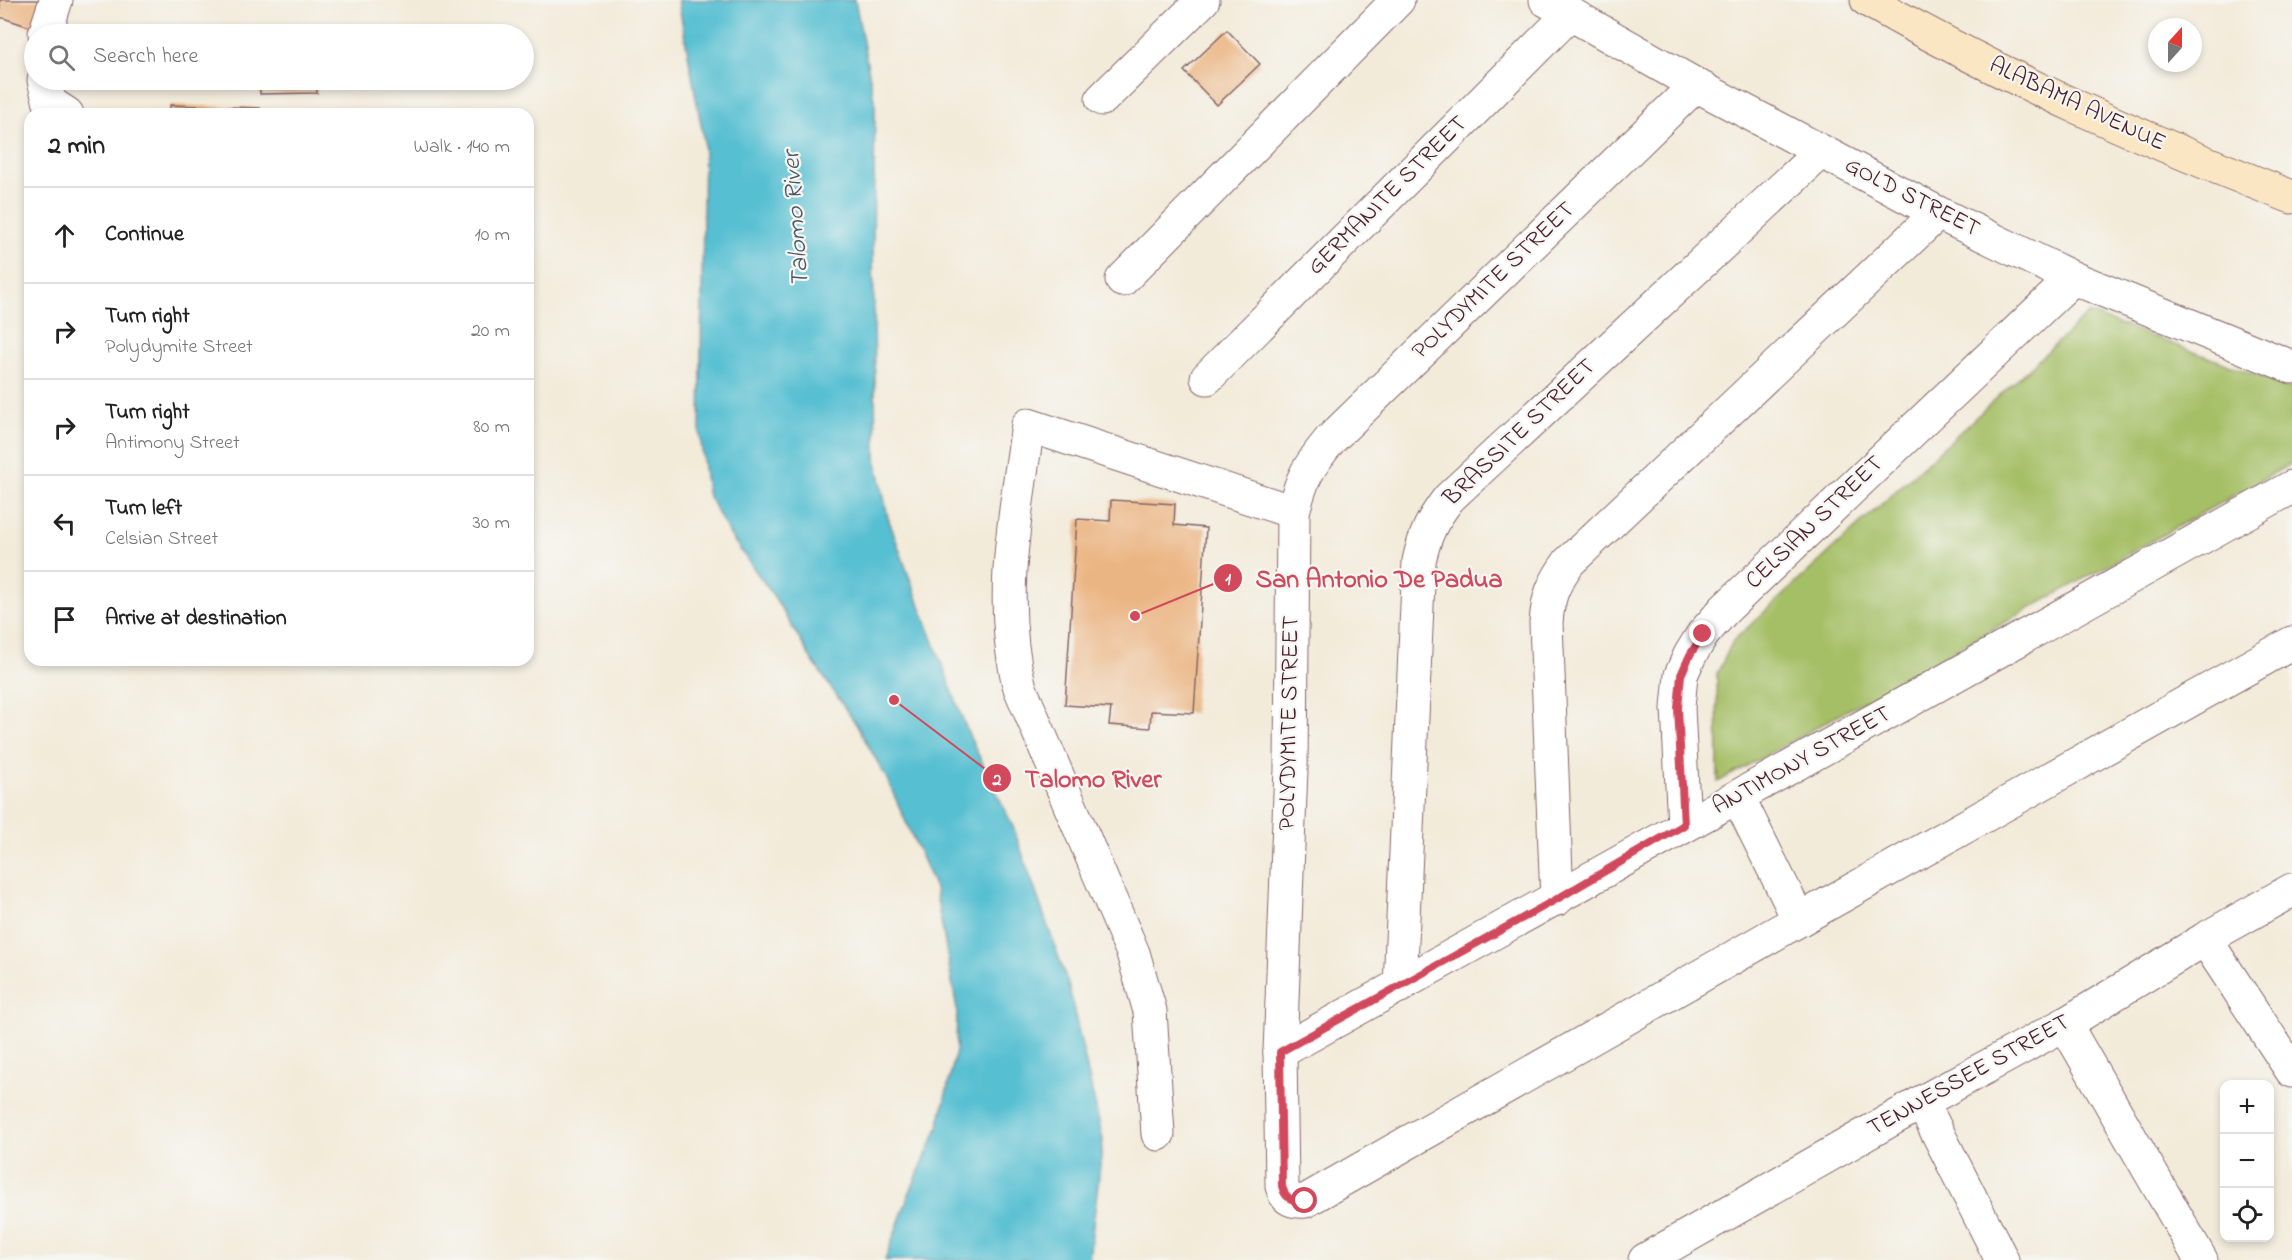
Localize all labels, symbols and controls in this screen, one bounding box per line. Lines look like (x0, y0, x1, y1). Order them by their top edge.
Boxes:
north arrow (2148, 18, 2202, 72)
search box (24, 24, 534, 90)
icon: search (45, 41, 78, 74)
text: Search here (93, 41, 198, 73)
street label: ALABAMA AVENUE (1983, 49, 2171, 161)
street label: GERMANITE STREET (1300, 108, 1476, 284)
text: 2 min (48, 128, 105, 166)
text: Walk · 140 m (414, 133, 510, 162)
water label: Talomo River (773, 147, 821, 288)
street label: GOLD STREET (1838, 149, 1986, 247)
street label: POLYDYMITE STREET (1405, 194, 1584, 368)
icon: ahead (48, 219, 81, 252)
text: Continue (105, 219, 184, 251)
text: 10 m (474, 221, 510, 250)
text: Turn right (105, 301, 190, 333)
icon: right (48, 315, 81, 348)
text: 20 m (471, 317, 510, 346)
text: Polydymite Street (105, 333, 253, 362)
street label: BRASSITE STREET (1435, 351, 1604, 516)
text: Turn right (105, 397, 190, 429)
icon: right (48, 411, 81, 444)
text: 80 m (473, 413, 510, 442)
text: Antimony Street (105, 429, 240, 458)
street label: CELSIAN STREET (1738, 448, 1892, 598)
text: Turn left (105, 493, 182, 525)
icon: left (48, 507, 81, 540)
text: 30 m (473, 509, 510, 538)
text: Celsian Street (105, 525, 218, 554)
callout: San Antonio De Padua (1213, 556, 1514, 600)
text: San Antonio De Padua (1256, 562, 1502, 600)
text: 1 (1225, 567, 1231, 593)
icon: arrive (48, 603, 81, 636)
text: Arrive at destination (105, 603, 287, 635)
street label: POLYDYMITE STREET (1271, 615, 1309, 831)
route end (1689, 620, 1715, 646)
street label: ANTIMONY STREET (1706, 697, 1898, 825)
callout: Talomo River (982, 756, 1173, 800)
text: Talomo River (1025, 762, 1162, 800)
text: 2 (992, 768, 1002, 794)
street label: TENNESSEE STREET (1861, 1006, 2077, 1146)
map controls (2220, 1080, 2274, 1242)
button: + (2220, 1080, 2274, 1134)
button: − (2220, 1134, 2274, 1188)
route start (1291, 1187, 1317, 1213)
button: locate (2220, 1188, 2274, 1242)

